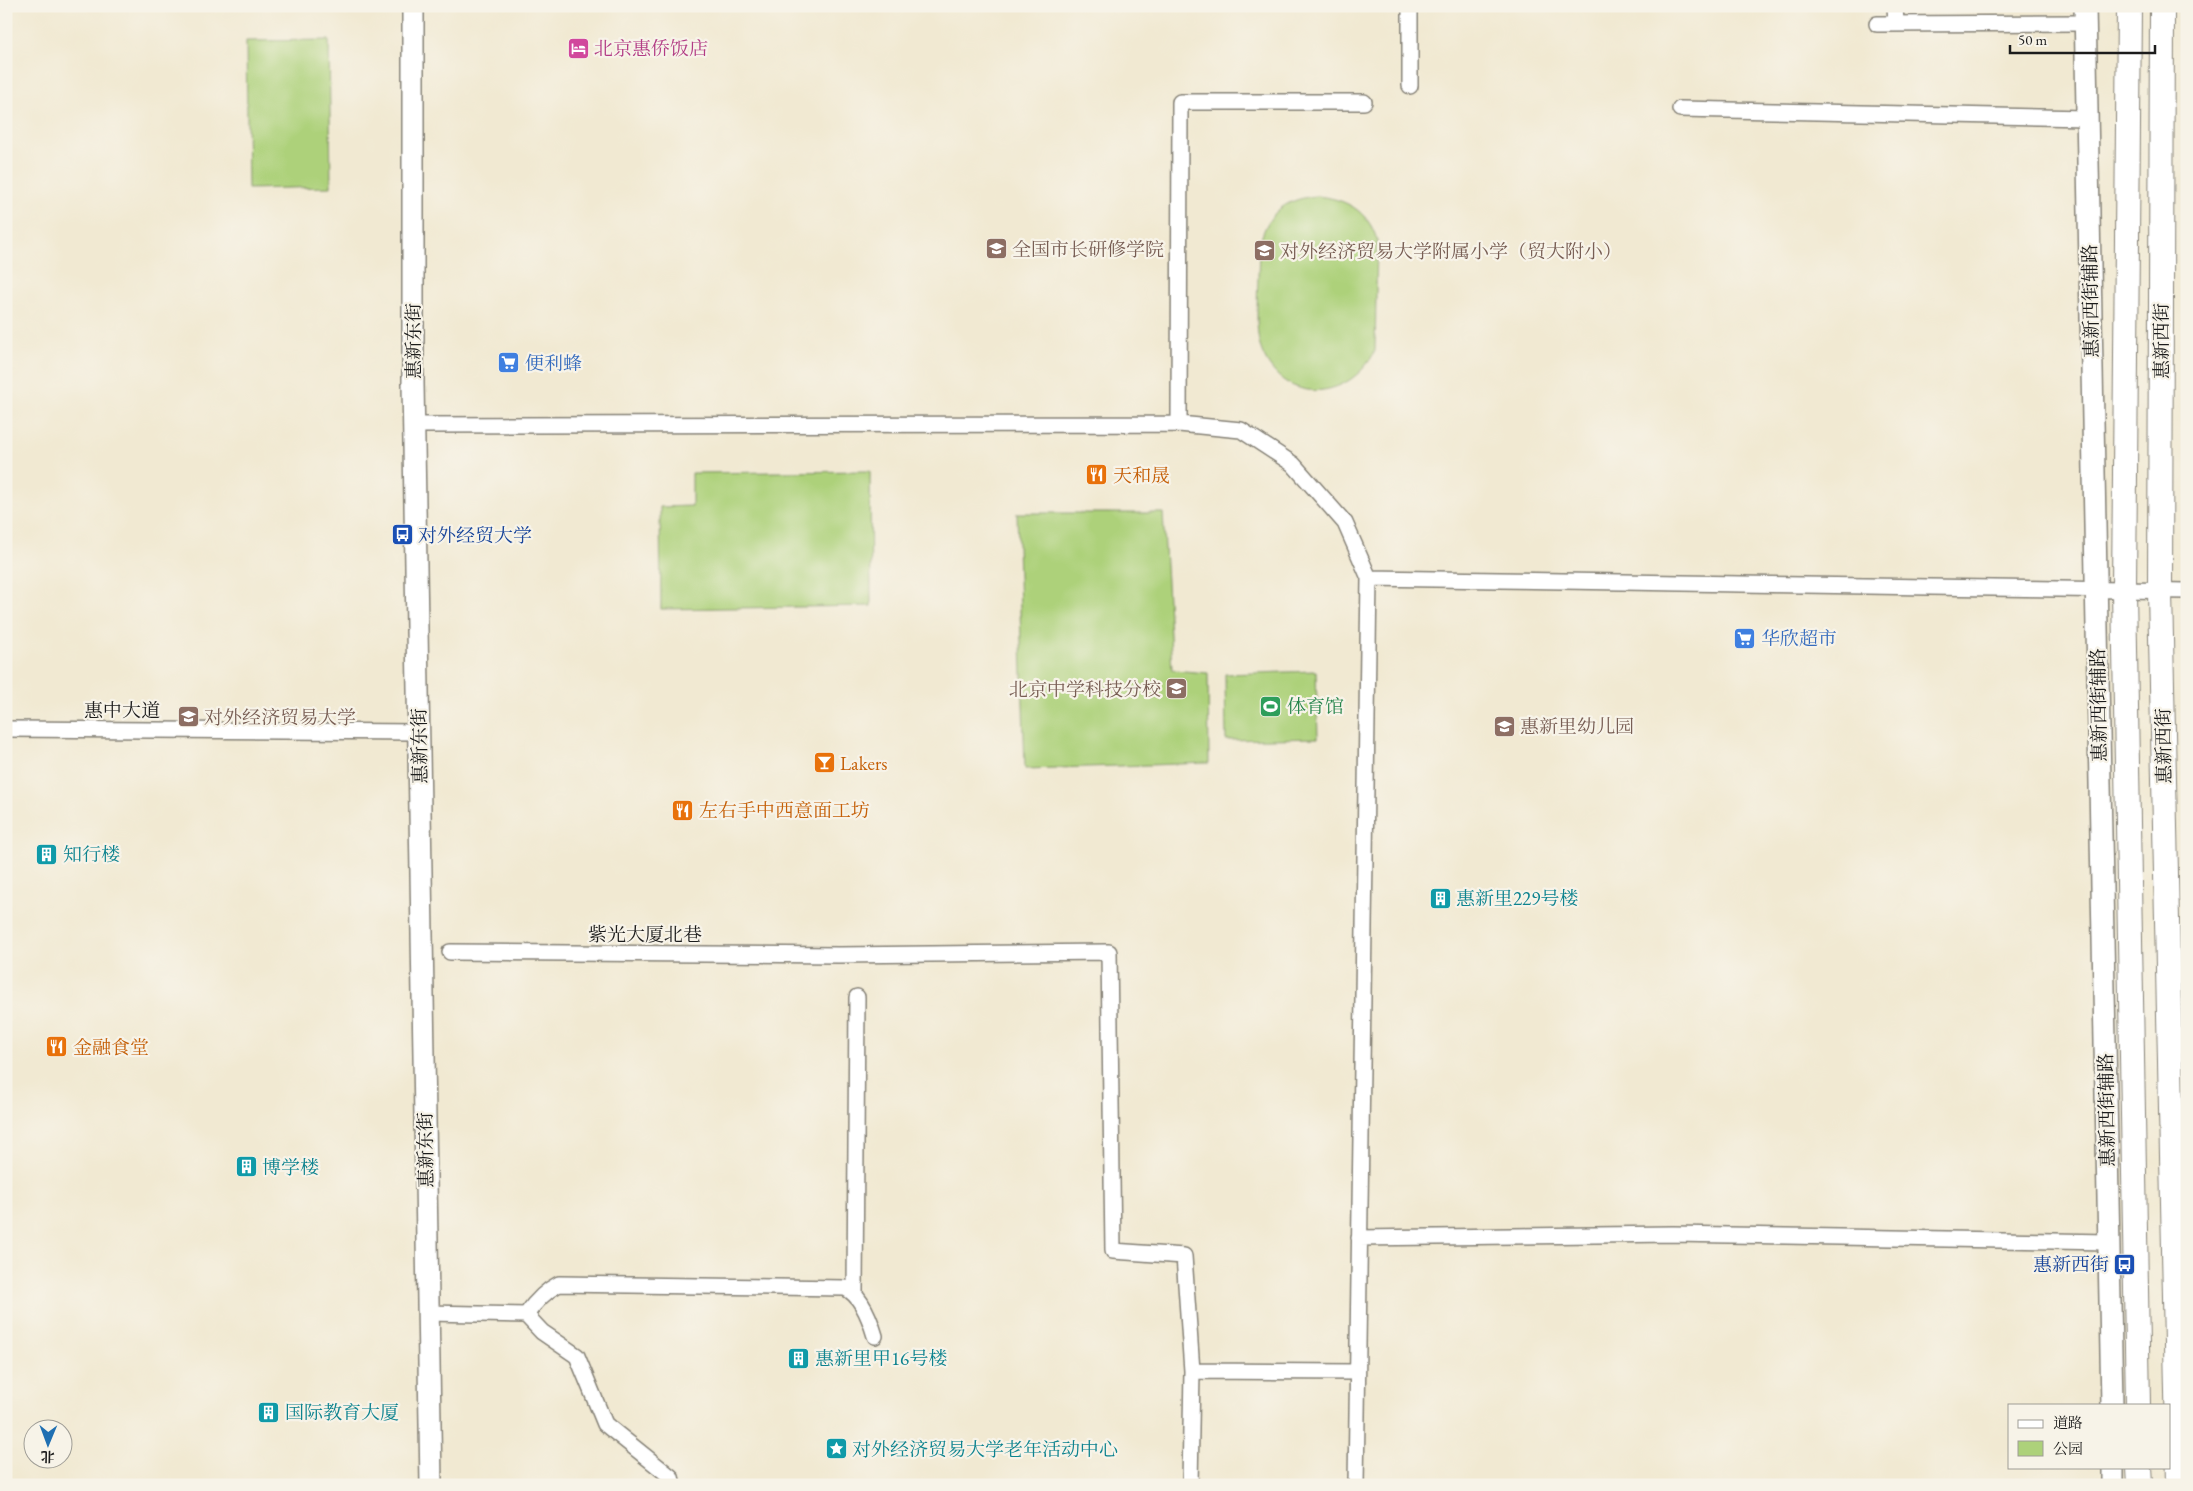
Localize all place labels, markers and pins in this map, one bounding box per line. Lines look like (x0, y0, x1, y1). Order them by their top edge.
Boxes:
hotel icon: 北京惠侨饭店 (566, 36, 590, 60)
place label: 北京惠侨饭店 (594, 36, 708, 61)
school or university icon: 全国市长研修学院 (984, 237, 1008, 261)
place label: 全国市长研修学院 (1012, 237, 1164, 262)
school or university icon: 对外经济贸易大学附属小学（贸大附小） (1252, 239, 1276, 263)
place label: 对外经济贸易大学附属小学（贸大附小） (1280, 239, 1622, 264)
supermarket icon: 便利蜂 (497, 351, 521, 375)
place label: 便利蜂 (525, 351, 582, 376)
restaurant icon: 天和晟 (1085, 463, 1109, 487)
place label: 天和晟 (1113, 463, 1170, 488)
bus stop icon: 对外经贸大学 (390, 523, 414, 547)
place label: 对外经贸大学 (418, 523, 532, 548)
supermarket icon: 华欣超市 (1733, 626, 1757, 650)
place label: 华欣超市 (1761, 626, 1837, 651)
place label: 北京中学科技分校 (1009, 677, 1161, 702)
school or university icon: 北京中学科技分校 (1165, 677, 1189, 701)
sports icon: 体育馆 (1259, 694, 1283, 718)
place label: 体育馆 (1287, 694, 1344, 719)
school or university icon: 对外经济贸易大学 (176, 705, 200, 729)
place label: 对外经济贸易大学 (204, 705, 356, 730)
school or university icon: 惠新里幼儿园 (1492, 714, 1516, 738)
place label: 惠新里幼儿园 (1520, 714, 1634, 739)
bar icon: Lakers (812, 751, 836, 775)
place label: Lakers (840, 751, 887, 776)
restaurant icon: 左右手中西意面工坊 (671, 798, 695, 822)
place label: 左右手中西意面工坊 (699, 798, 870, 823)
building icon: 知行楼 (35, 842, 59, 866)
place label: 知行楼 (63, 842, 120, 867)
building icon: 惠新里229号楼 (1428, 886, 1452, 910)
place label: 惠新里229号楼 (1456, 886, 1578, 911)
restaurant icon: 金融食堂 (45, 1035, 69, 1059)
place label: 金融食堂 (73, 1035, 149, 1060)
building icon: 博学楼 (234, 1155, 258, 1179)
place label: 博学楼 (262, 1155, 319, 1180)
place label: 惠新西街 (2033, 1252, 2109, 1277)
bus stop icon: 惠新西街 (2113, 1252, 2137, 1276)
building icon: 惠新里甲16号楼 (787, 1346, 811, 1370)
place label: 惠新里甲16号楼 (815, 1346, 947, 1371)
building icon: 国际教育大厦 (257, 1400, 281, 1424)
place label: 国际教育大厦 (285, 1400, 399, 1425)
place icon: 对外经济贸易大学老年活动中心 (824, 1437, 848, 1461)
place label: 对外经济贸易大学老年活动中心 (852, 1437, 1118, 1462)

